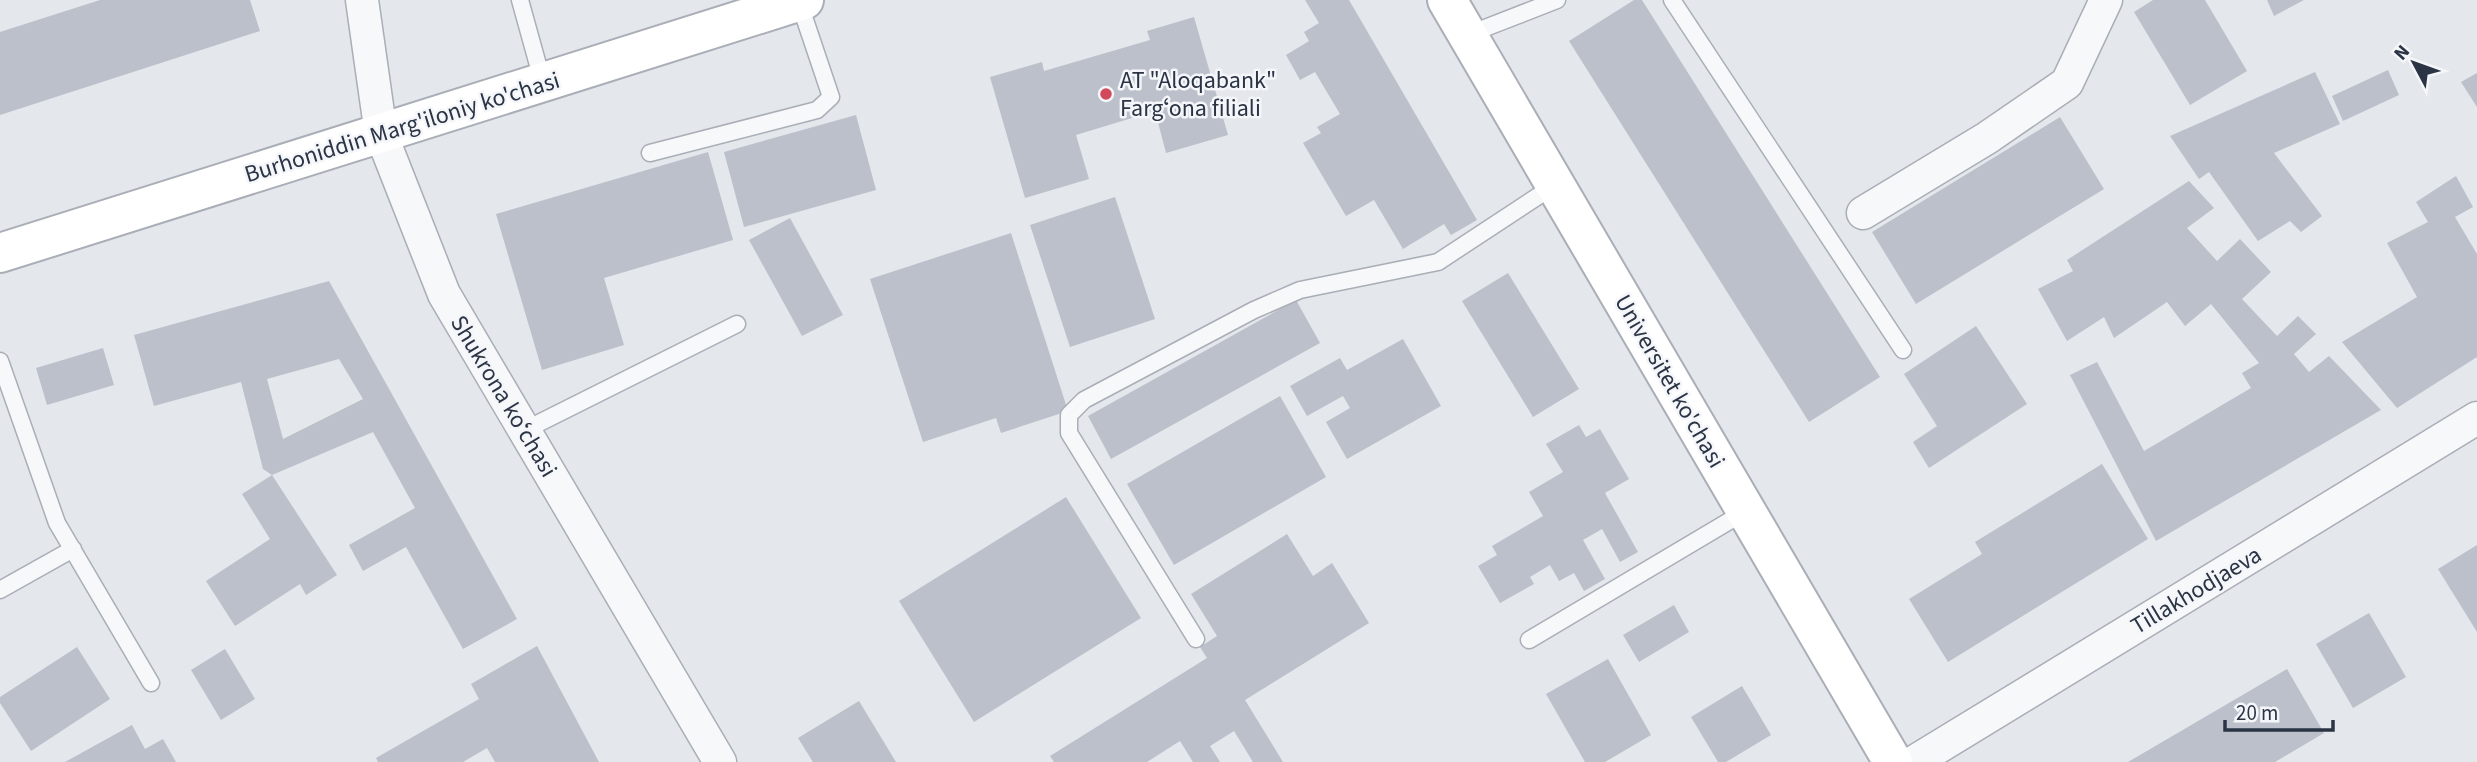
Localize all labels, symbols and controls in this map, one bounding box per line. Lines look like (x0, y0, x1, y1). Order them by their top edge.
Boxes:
north arrow (2379, 28, 2449, 98)
text: N (2388, 39, 2417, 66)
street label: Burhoniddin Marg'iloniy ko'chasi (240, 63, 564, 192)
place label: AT "Aloqabank" Fargʻona filiali (1120, 63, 1276, 126)
marker: AT "Aloqabank" Fargʻona filiali (1098, 86, 1114, 102)
street label: Universitet ko'chasi (1606, 288, 1734, 475)
street label: Shukrona koʻchasi (441, 309, 566, 484)
street label: Tillakhodjaeva (2124, 538, 2268, 643)
scale bar (2225, 688, 2334, 732)
text: 20 m (2236, 698, 2278, 728)

